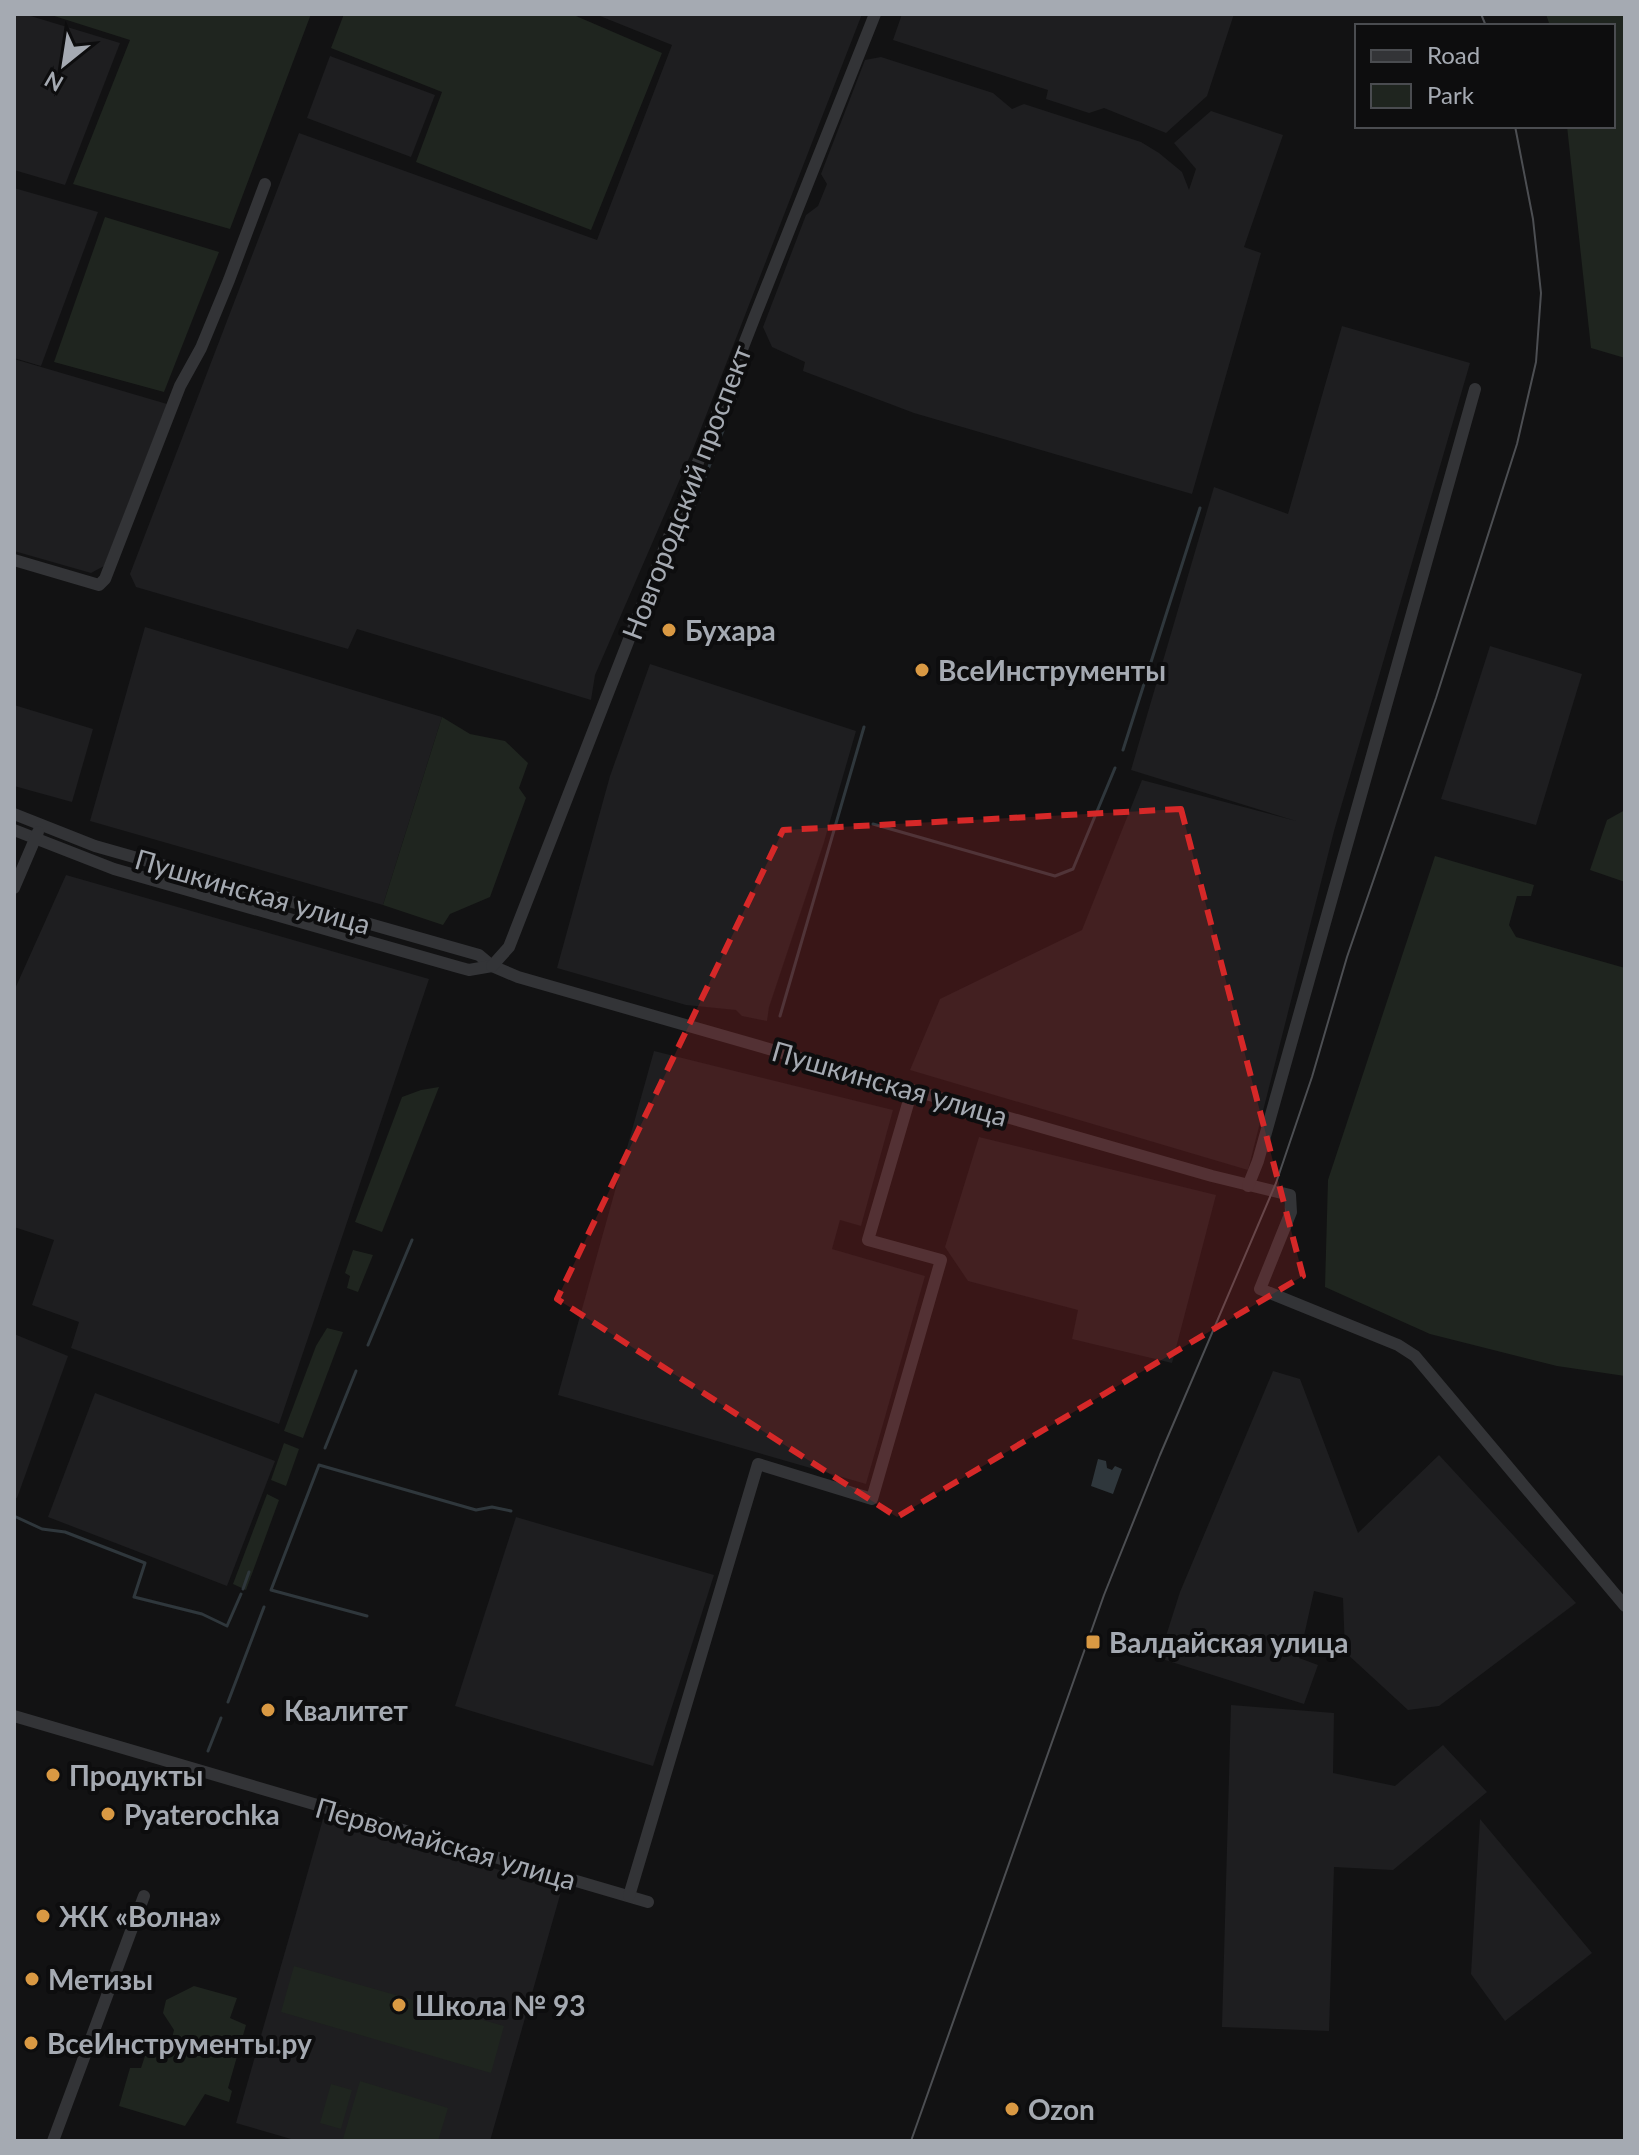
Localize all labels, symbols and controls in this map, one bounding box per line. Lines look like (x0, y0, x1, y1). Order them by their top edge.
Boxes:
north arrow (24, 24, 104, 104)
legend (1355, 24, 1615, 128)
text: Road (1427, 40, 1480, 69)
text: N (40, 66, 68, 98)
text: Park (1427, 80, 1475, 109)
street label: Новгородский проспект (614, 340, 758, 644)
place label: Бухара (685, 613, 776, 647)
marker: Бухара (660, 621, 678, 639)
place label: ВсеИнструменты (938, 653, 1166, 687)
marker: ВсеИнструменты (913, 661, 931, 679)
street label: Пушкинская улица (131, 841, 375, 941)
street label: Пушкинская улица (768, 1033, 1012, 1133)
place label: Валдайская улица (1109, 1625, 1348, 1659)
marker: Валдайская улица (1084, 1633, 1102, 1651)
place label: Квалитет (284, 1693, 408, 1727)
marker: Квалитет (259, 1701, 277, 1719)
place label: Продукты (69, 1758, 203, 1792)
marker: Продукты (44, 1766, 62, 1784)
street label: Первомайская улица (312, 1790, 580, 1896)
place label: Pyaterochka (124, 1797, 280, 1831)
marker: Pyaterochka (99, 1805, 117, 1823)
place label: ЖК «Волна» (59, 1899, 222, 1933)
marker: ЖК «Волна» (34, 1907, 52, 1925)
place label: Метизы (48, 1962, 153, 1996)
marker: Метизы (23, 1970, 41, 1988)
place label: Школа № 93 (415, 1988, 586, 2022)
marker: Школа № 93 (390, 1996, 408, 2014)
place label: ВсеИнструменты.ру (47, 2026, 312, 2060)
marker: ВсеИнструменты.ру (22, 2034, 40, 2052)
place label: Ozon (1028, 2092, 1095, 2126)
marker: Ozon (1003, 2100, 1021, 2118)

